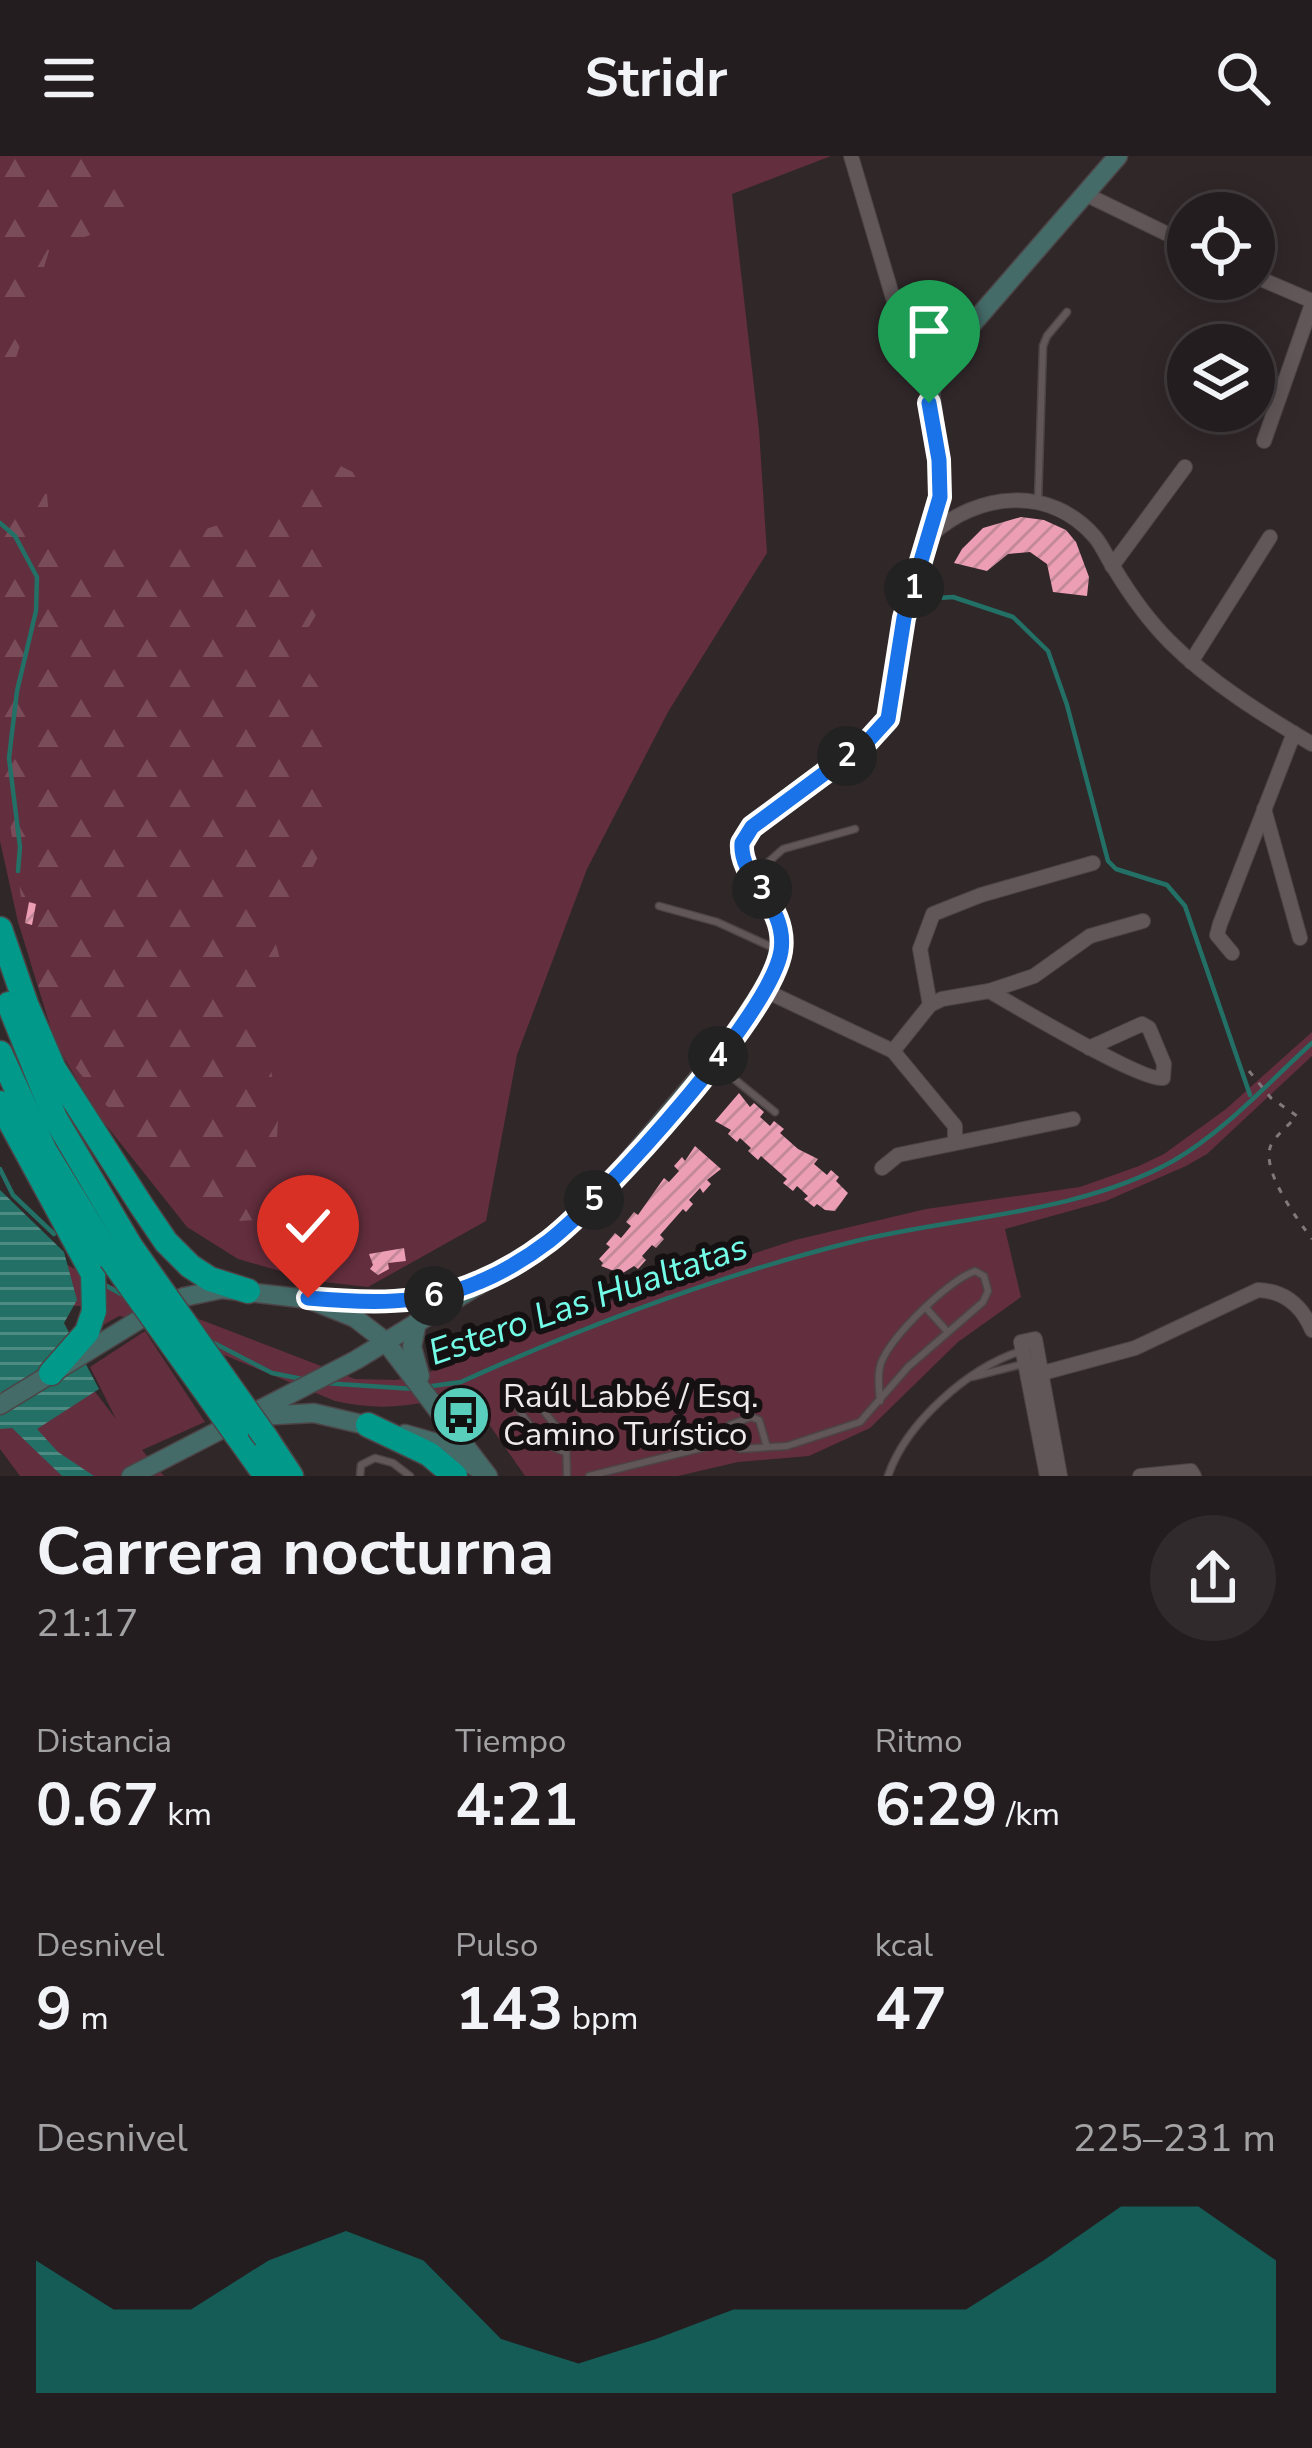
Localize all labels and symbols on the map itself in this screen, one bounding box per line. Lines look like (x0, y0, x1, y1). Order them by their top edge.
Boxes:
pin (878, 280, 980, 403)
pin: 1 (884, 558, 944, 618)
pin: 2 (817, 726, 877, 786)
pin: 3 (732, 859, 792, 919)
pin: 4 (688, 1026, 748, 1086)
pin: 5 (564, 1170, 624, 1230)
pin (257, 1175, 359, 1298)
water label: Estero Las Hualtatas (422, 1222, 754, 1378)
pin: 6 (404, 1266, 464, 1326)
place label: Raúl Labbé / Esq. Camino Turístico (503, 1374, 759, 1457)
bus stop icon: Raúl Labbé / Esq. Camino Turístico (430, 1384, 492, 1446)

